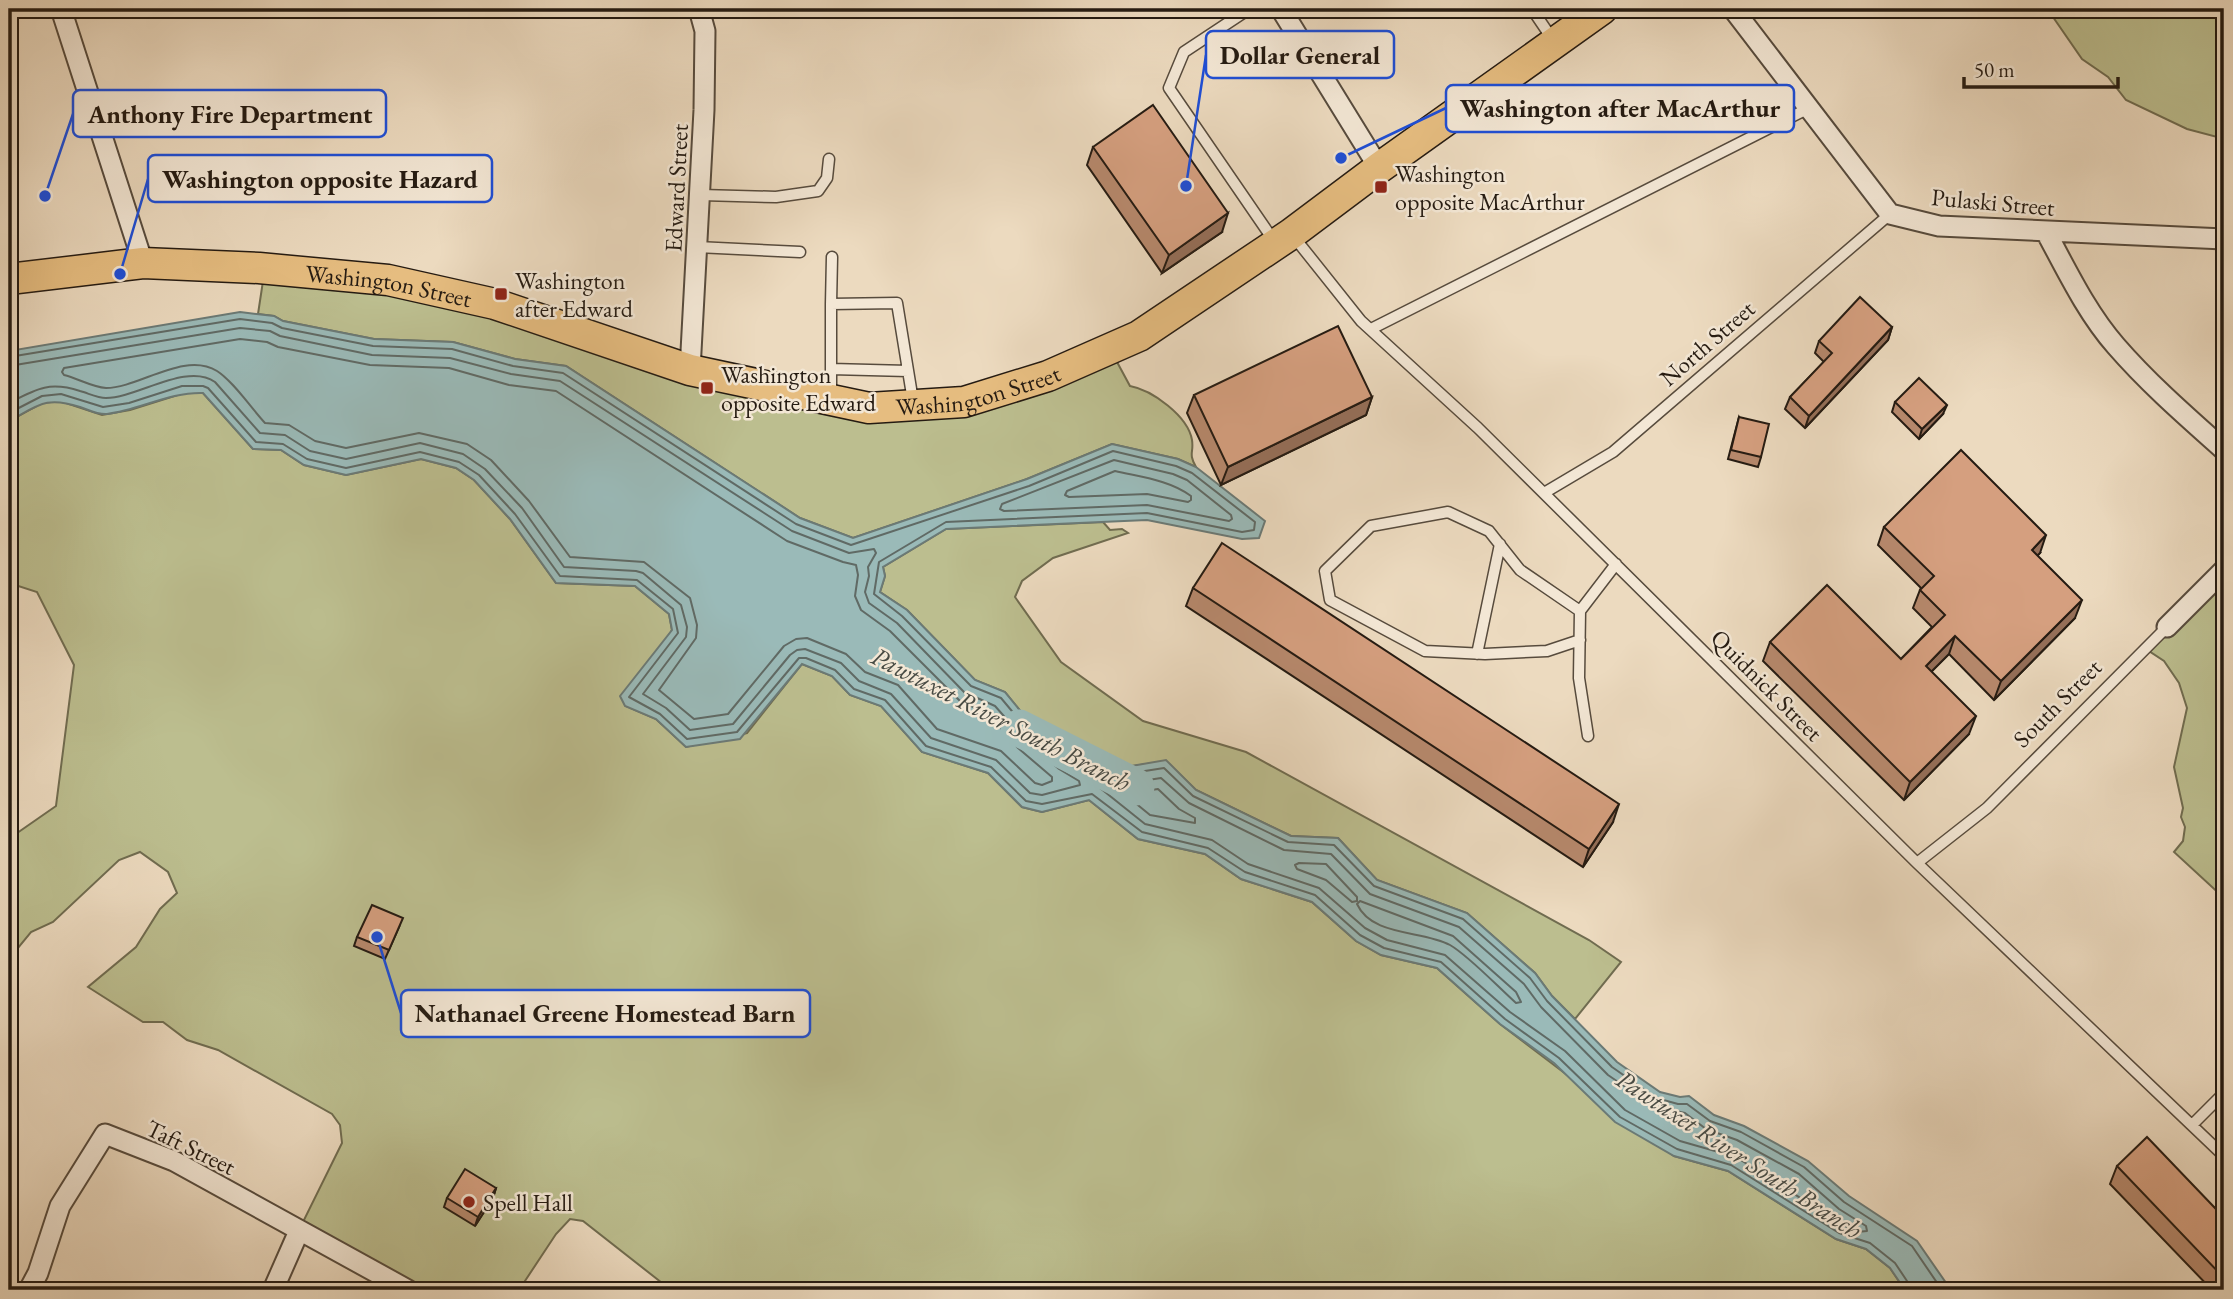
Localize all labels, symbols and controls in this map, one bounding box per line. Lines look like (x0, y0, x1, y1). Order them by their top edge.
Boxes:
callout: Dollar General (1206, 31, 1394, 78)
text: Dollar General (1220, 38, 1380, 72)
scale bar (1964, 46, 2118, 90)
text: 50 m (1974, 56, 2015, 83)
callout: Washington after MacArthur (1446, 85, 1794, 132)
callout: Anthony Fire Department (73, 90, 386, 137)
text: Washington after MacArthur (1460, 91, 1781, 125)
text: Anthony Fire Department (86, 97, 373, 131)
street label: Edward Street (657, 123, 695, 253)
callout: Washington opposite Hazard (148, 155, 492, 202)
place label: Washington opposite MacArthur (1395, 158, 1585, 217)
text: Washington opposite Hazard (162, 162, 479, 196)
marker: Washington opposite MacArthur (1373, 179, 1389, 195)
street label: Pulaski Street (1930, 181, 2056, 223)
street label: Washington Street (304, 257, 475, 314)
place label: Washington after Edward (515, 265, 634, 324)
marker: Washington after Edward (493, 286, 509, 302)
street label: North Street (1653, 293, 1761, 393)
street label: Washington Street (895, 357, 1065, 422)
place label: Washington opposite Edward (721, 359, 877, 418)
marker: Washington opposite Edward (699, 380, 715, 396)
street label: Quidnick Street (1704, 622, 1830, 748)
water label: Pawtuxet River South Branch (866, 639, 1137, 799)
street label: South Street (2006, 652, 2108, 754)
callout: Nathanael Greene Homestead Barn (401, 990, 810, 1037)
text: Nathanael Greene Homestead Barn (414, 996, 796, 1030)
water label: Pawtuxet River South Branch (1610, 1062, 1869, 1246)
street label: Taft Street (141, 1112, 241, 1182)
place label: Spell Hall (483, 1187, 573, 1218)
marker: Spell Hall (461, 1194, 477, 1210)

